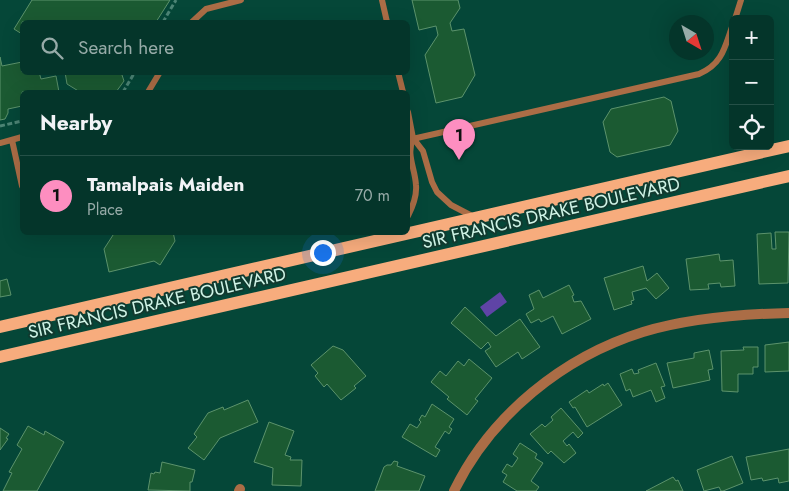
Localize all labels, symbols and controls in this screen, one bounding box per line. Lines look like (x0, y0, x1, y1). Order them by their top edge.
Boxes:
north arrow (669, 15, 714, 60)
map controls (729, 15, 774, 150)
button: + (729, 15, 774, 60)
search box (20, 20, 410, 75)
icon: search (38, 34, 66, 62)
text: Search here (78, 34, 174, 61)
button: − (729, 60, 774, 105)
button: locate (729, 105, 774, 150)
text: Nearby (40, 108, 112, 138)
pin: 1 (443, 119, 475, 160)
text: Tamalpais Maiden (87, 171, 244, 198)
street label: SIR FRANCIS DRAKE BOULEVARD (419, 171, 683, 255)
text: 1 (52, 184, 60, 207)
text: 70 m (355, 184, 390, 207)
text: Place (87, 198, 123, 221)
your location (310, 240, 336, 266)
street label: SIR FRANCIS DRAKE BOULEVARD (25, 261, 289, 345)

